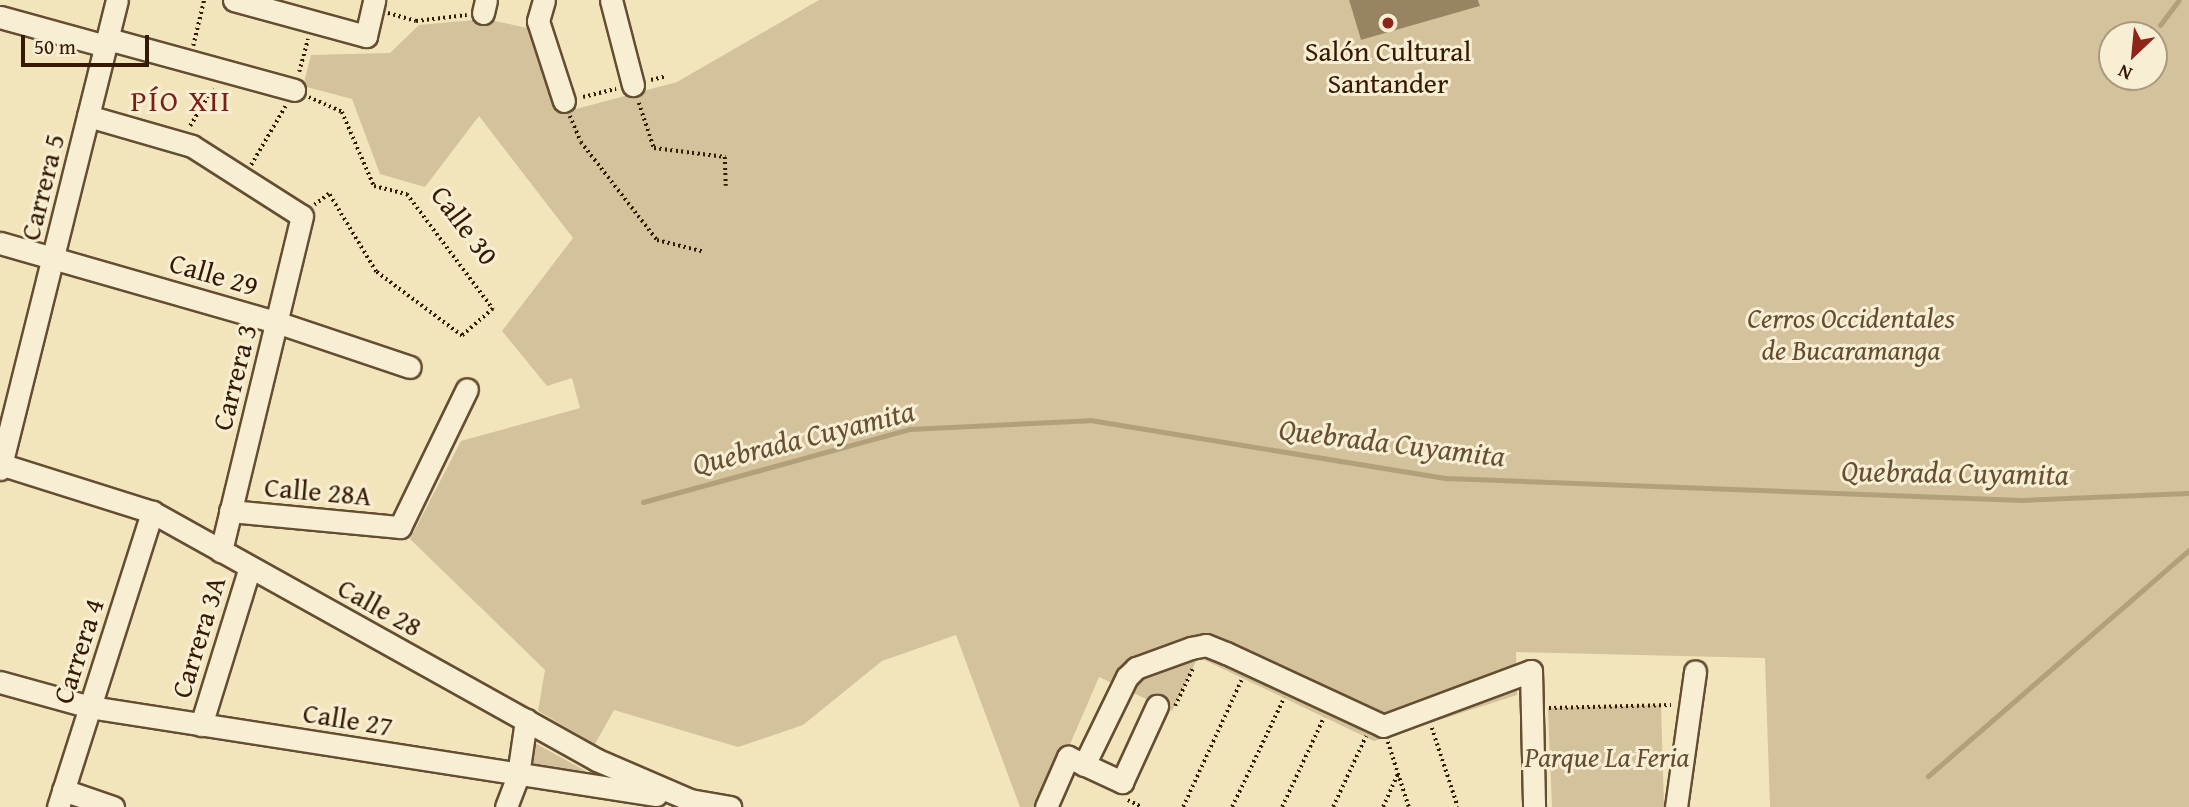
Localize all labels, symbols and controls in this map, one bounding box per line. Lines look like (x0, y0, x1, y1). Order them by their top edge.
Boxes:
marker: Salón Cultural Santander (1380, 15, 1396, 31)
scale bar (24, 21, 152, 65)
north arrow (2098, 21, 2168, 91)
text: 50 m (34, 31, 76, 62)
place label: Salón Cultural Santander (1305, 34, 1471, 100)
text: N (2113, 58, 2137, 88)
district label: PÍO XII (131, 82, 231, 118)
street label: Carrera 5 (13, 130, 71, 244)
street label: Calle 30 (424, 179, 506, 271)
street label: Calle 29 (166, 245, 262, 303)
park label: Cerros Occidentales de Bucaramanga (1747, 301, 1955, 367)
street label: Carrera 3 (205, 320, 263, 434)
water label: Quebrada Cuyamita (688, 392, 918, 482)
water label: Quebrada Cuyamita (1277, 410, 1507, 474)
water label: Quebrada Cuyamita (1841, 452, 2069, 492)
street label: Calle 28A (263, 470, 373, 512)
street label: Calle 28 (332, 570, 428, 644)
street label: Carrera 3A (164, 572, 232, 702)
street label: Carrera 4 (45, 594, 111, 708)
street label: Calle 27 (301, 695, 395, 743)
park label: Parque La Feria (1524, 740, 1690, 774)

